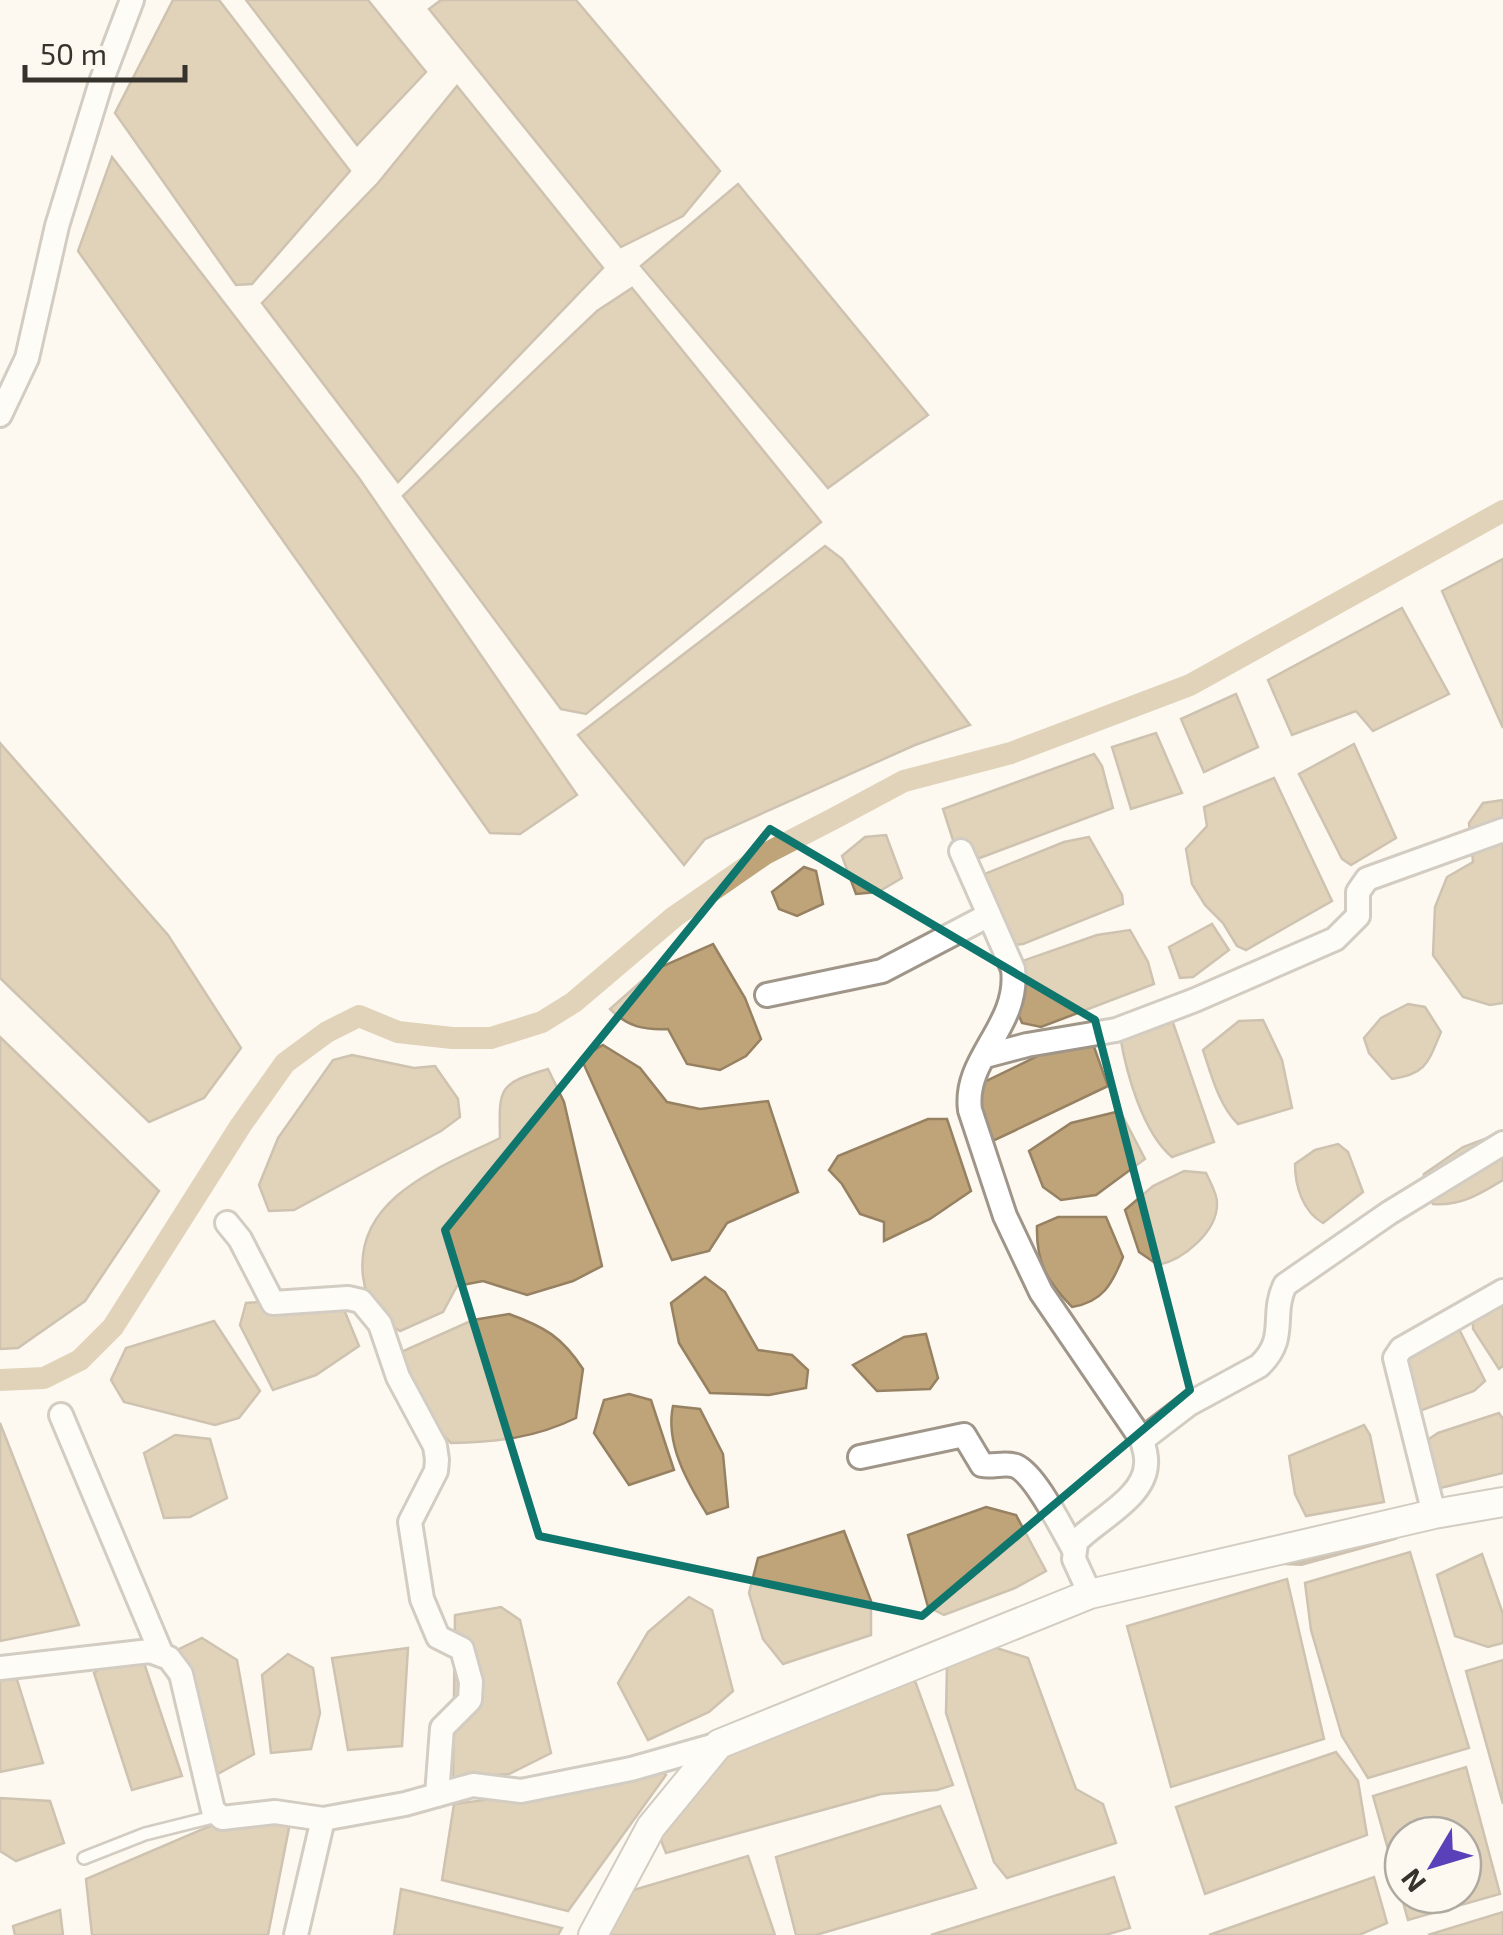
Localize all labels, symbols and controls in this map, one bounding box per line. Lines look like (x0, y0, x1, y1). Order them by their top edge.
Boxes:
scale bar (25, 20, 185, 82)
text: 50 m (40, 35, 107, 71)
north arrow (1383, 1815, 1483, 1915)
text: N (1393, 1863, 1432, 1899)

